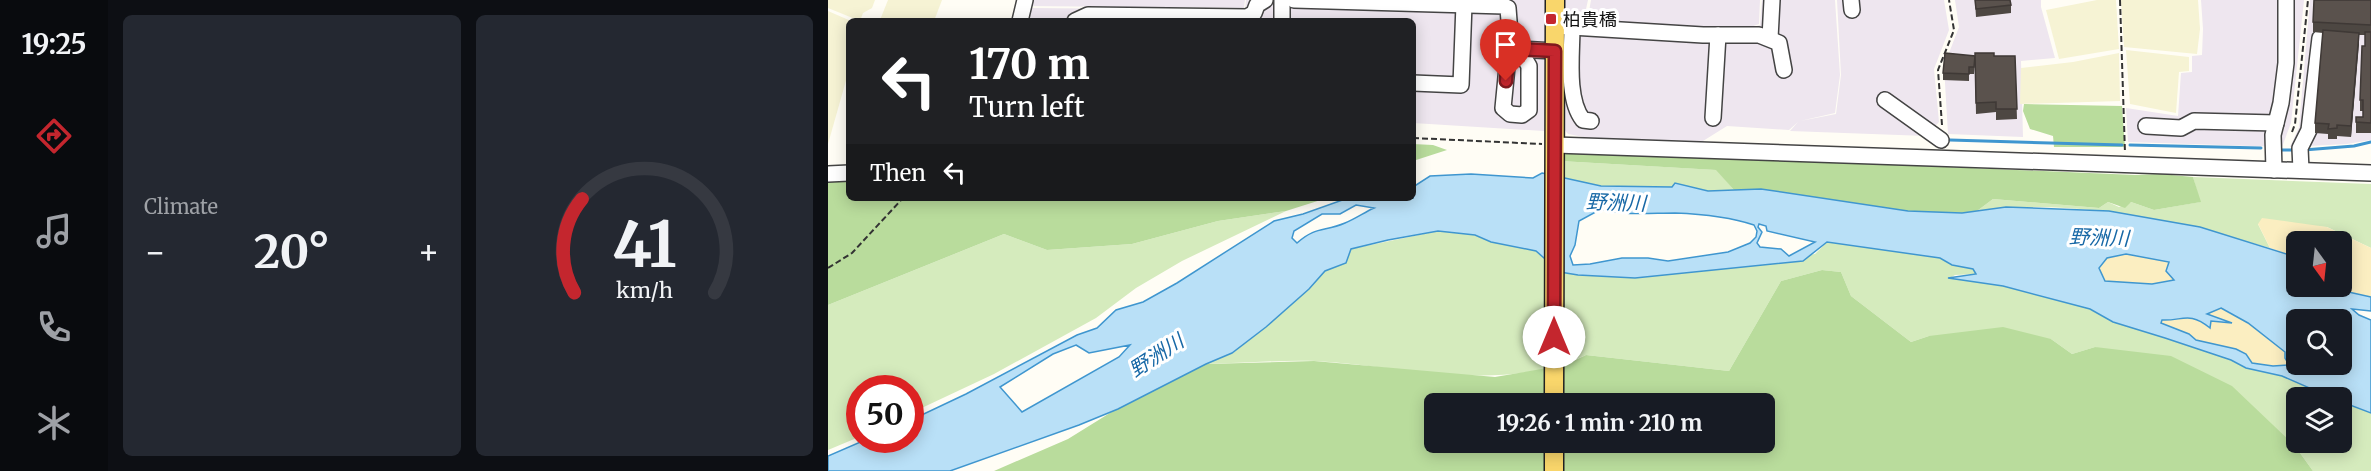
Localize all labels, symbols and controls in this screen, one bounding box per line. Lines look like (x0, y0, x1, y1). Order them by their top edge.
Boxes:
place label: 柏貴橋 (1563, 8, 1617, 31)
marker: 柏貴橋 (1544, 12, 1558, 26)
pin (1480, 19, 1531, 81)
text: 19:25 (21, 27, 87, 61)
icon: arrive (1489, 28, 1522, 61)
text: 170 m (969, 38, 1090, 90)
icon: left (870, 42, 948, 120)
text: Turn left (969, 90, 1084, 124)
icon: directions (33, 115, 75, 157)
icon: left (938, 156, 971, 189)
text: Then (870, 159, 926, 187)
water label: 野洲川 (1586, 188, 1648, 216)
text: Climate (144, 194, 218, 219)
text: 41 (612, 206, 677, 284)
icon: music (33, 210, 75, 252)
water label: 野洲川 (2069, 223, 2131, 251)
text: 20° (254, 224, 330, 280)
north arrow (2286, 231, 2352, 297)
map controls (2286, 231, 2352, 453)
text: − (144, 232, 166, 273)
text: + (417, 232, 440, 273)
text: km/h (616, 277, 673, 304)
position arrow (1522, 305, 1586, 369)
icon: phone (33, 306, 75, 348)
button: search (2286, 309, 2352, 375)
water label: 野洲川 (1124, 327, 1190, 382)
speed limit sign: 50 (846, 375, 924, 453)
button: layers (2286, 387, 2352, 453)
icon: climate (33, 402, 75, 444)
text: 19:26 · 1 min · 210 m (1497, 409, 1702, 437)

